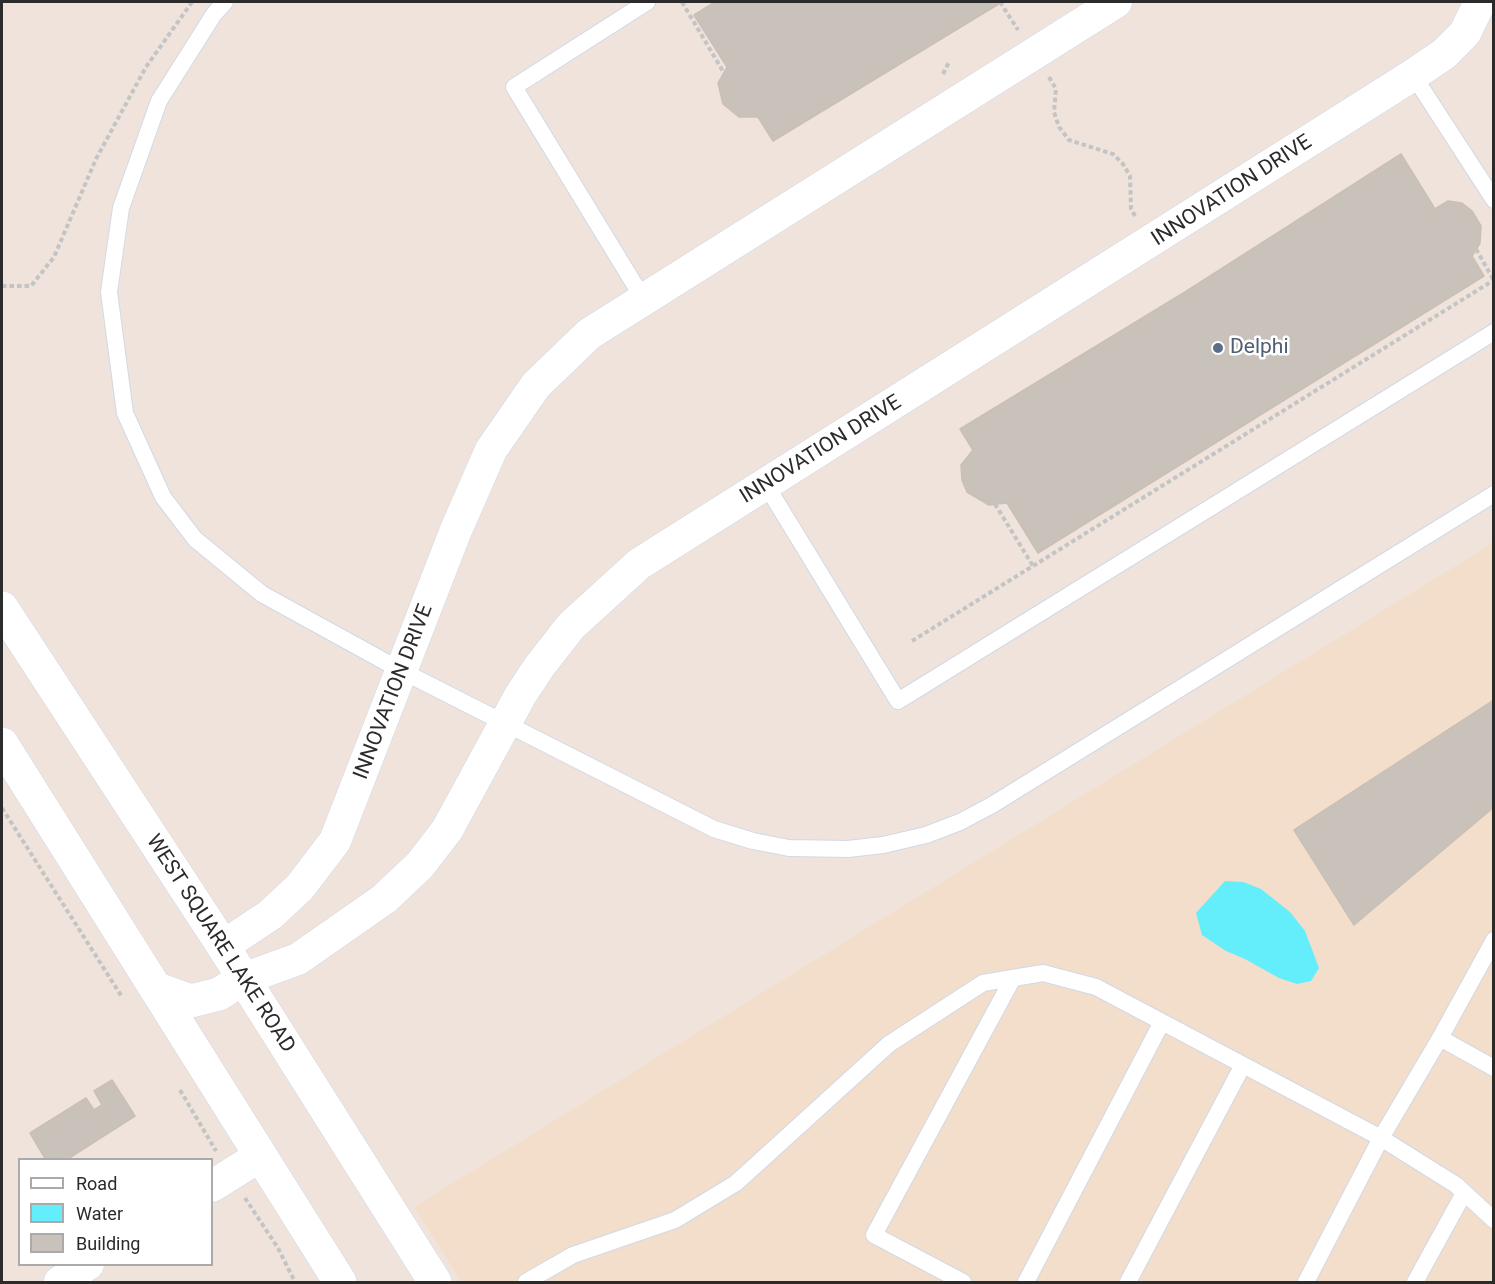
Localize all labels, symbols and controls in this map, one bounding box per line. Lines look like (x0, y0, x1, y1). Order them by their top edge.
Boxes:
street label: INNOVATION DRIVE (1147, 130, 1317, 252)
place label: Delphi (1230, 335, 1288, 361)
marker: Delphi (1211, 341, 1225, 355)
street label: INNOVATION DRIVE (736, 390, 906, 510)
street label: INNOVATION DRIVE (349, 601, 439, 783)
street label: WEST SQUARE LAKE ROAD (140, 830, 300, 1058)
legend (18, 1158, 213, 1266)
text: Road (76, 1173, 117, 1194)
text: Water (76, 1203, 123, 1224)
text: Building (76, 1233, 140, 1254)

